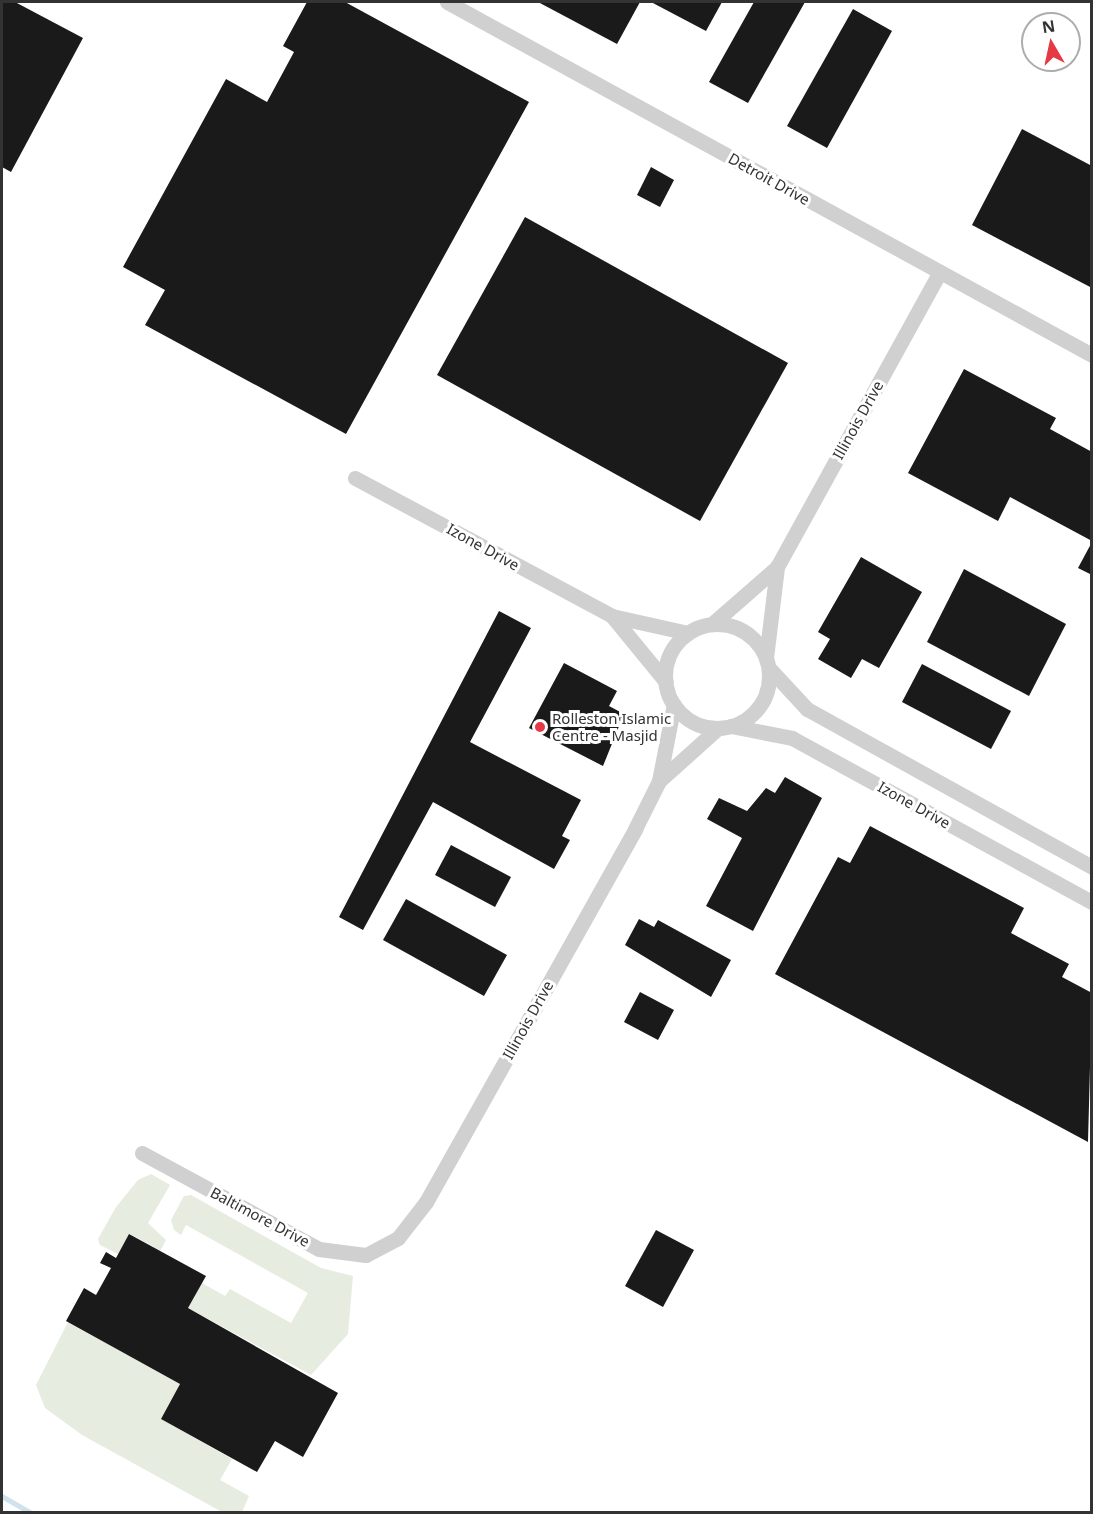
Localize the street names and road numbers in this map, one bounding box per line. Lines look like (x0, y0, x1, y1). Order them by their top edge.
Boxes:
street label: Detroit Drive (725, 149, 813, 209)
street label: Illinois Drive (829, 378, 887, 462)
street label: Izone Drive (444, 520, 522, 574)
street label: Izone Drive (875, 778, 953, 832)
street label: Illinois Drive (499, 978, 557, 1062)
street label: Baltimore Drive (207, 1183, 313, 1251)

